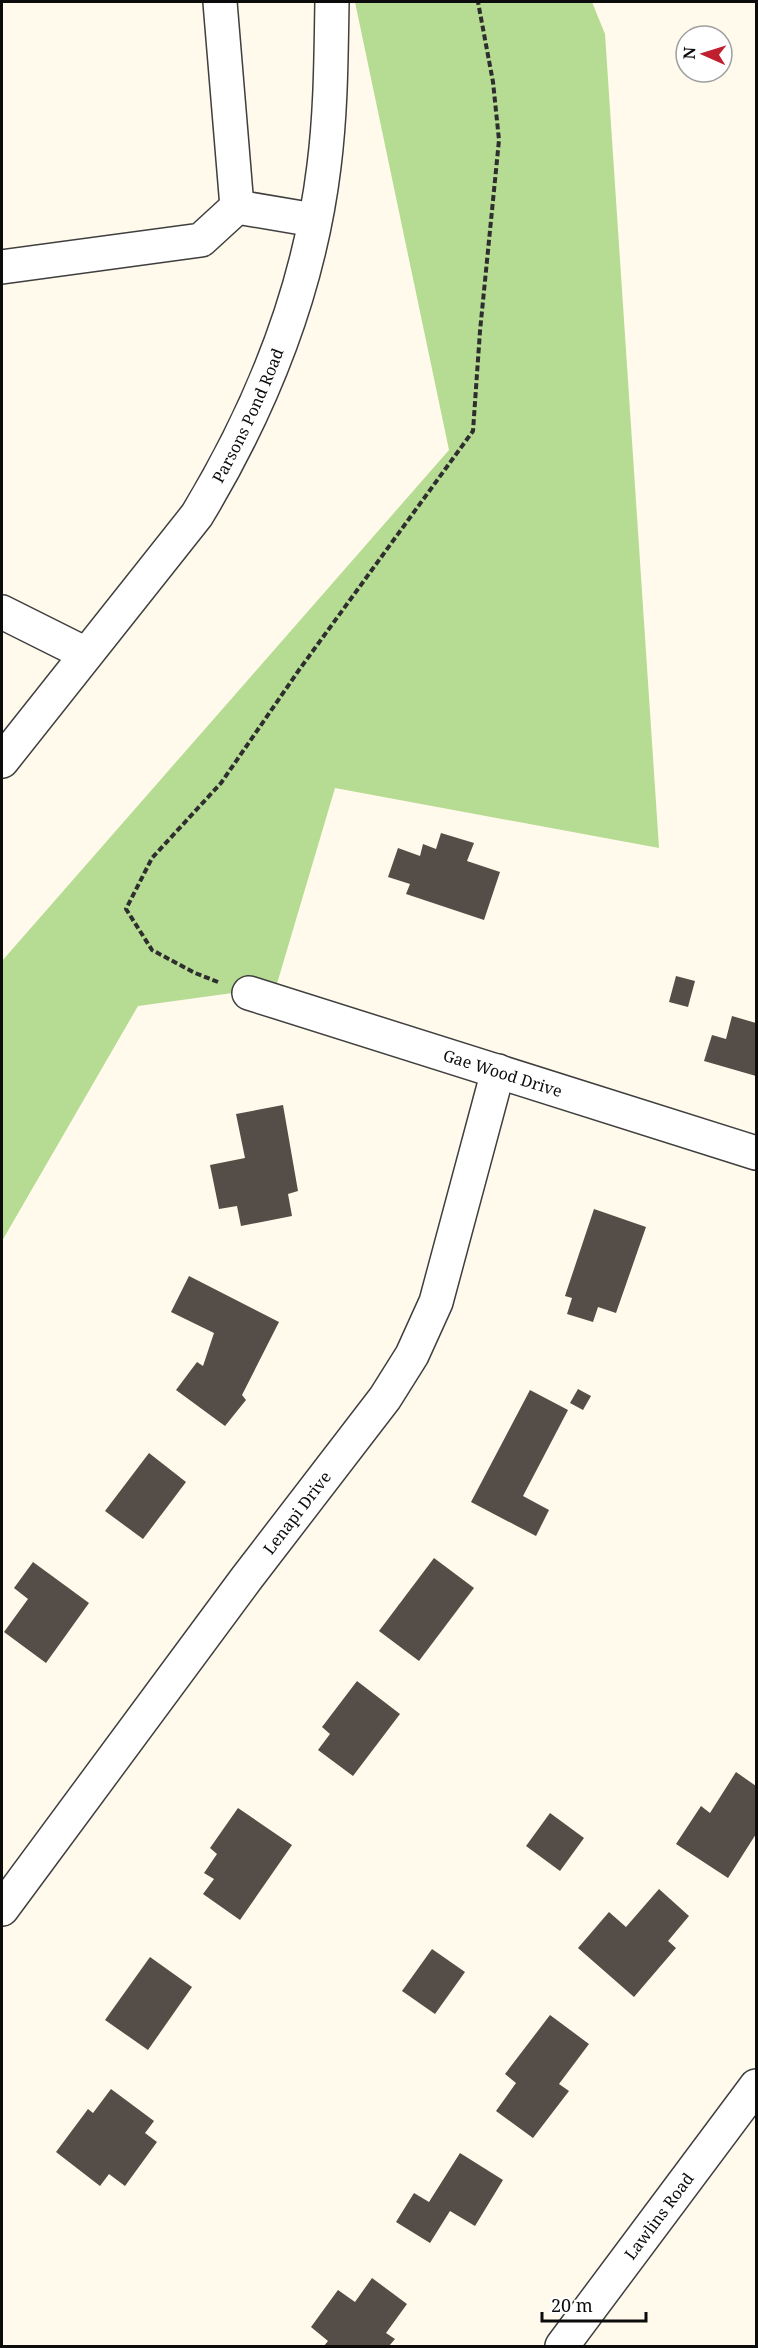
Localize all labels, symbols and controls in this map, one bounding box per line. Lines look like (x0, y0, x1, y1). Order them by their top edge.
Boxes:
north arrow (674, 24, 734, 84)
text: N (678, 46, 700, 60)
street label: Parsons Pond Road (207, 345, 289, 487)
street label: Gae Wood Drive (440, 1044, 565, 1102)
street label: Lenapi Drive (258, 1467, 336, 1559)
street label: Lawlins Road (619, 2168, 699, 2264)
scale bar (542, 2285, 646, 2323)
text: 20 m (551, 2293, 593, 2317)

